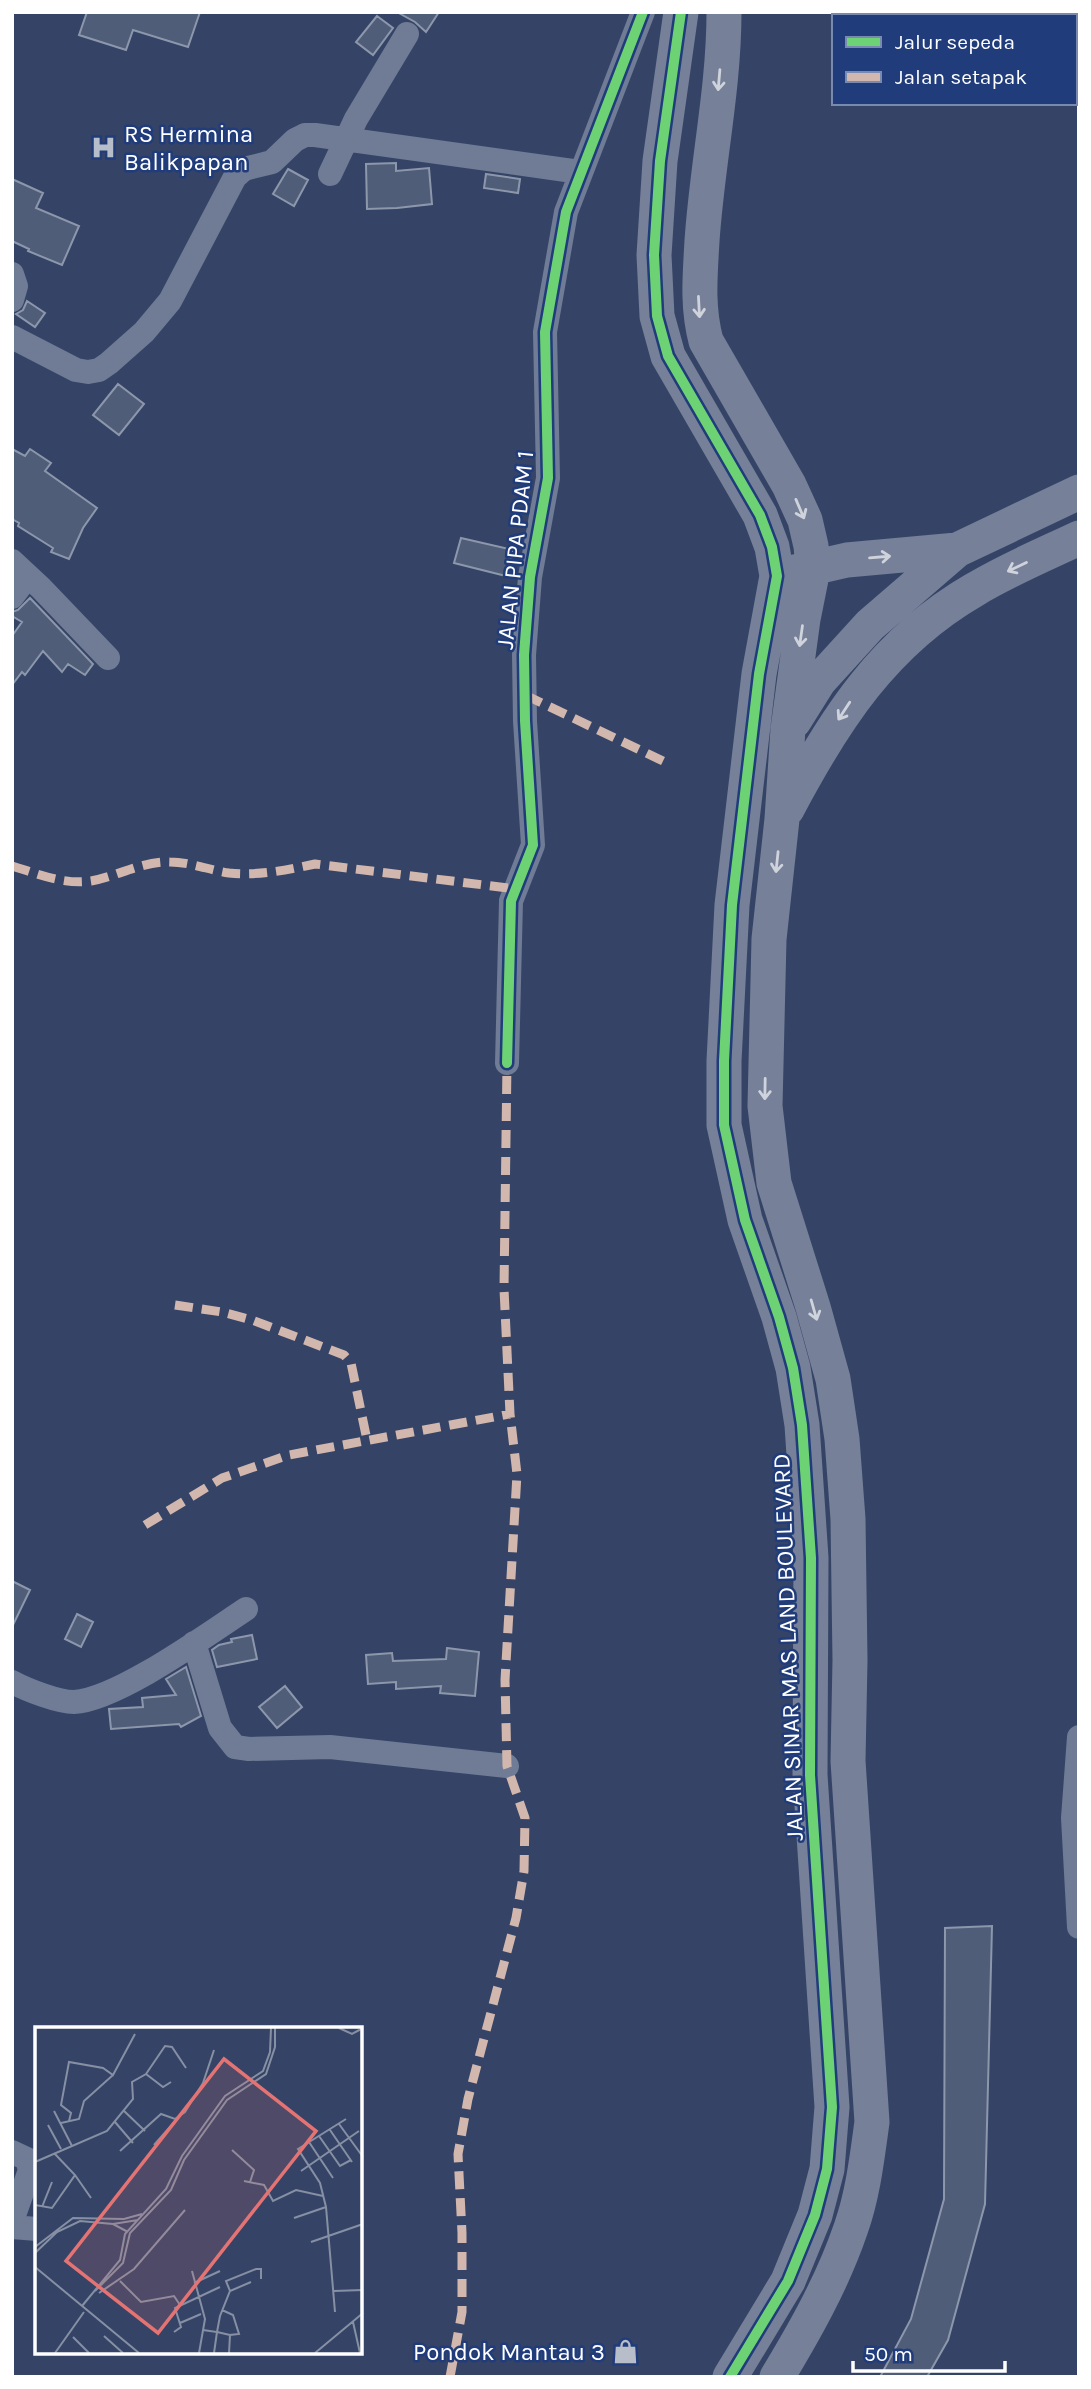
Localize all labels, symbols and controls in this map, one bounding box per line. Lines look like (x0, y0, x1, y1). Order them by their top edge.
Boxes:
legend (832, 14, 1077, 105)
text: Jalur sepeda (895, 30, 1015, 54)
text: Jalan setapak (895, 65, 1027, 89)
one-way arrow (712, 68, 725, 91)
place label: RS Hermina Balikpapan (124, 120, 253, 176)
hospital icon: RS Hermina Balikpapan (90, 134, 118, 162)
one-way arrow (693, 295, 706, 318)
street label: JALAN PIPA PDAM 1 (491, 449, 539, 651)
one-way arrow (794, 498, 807, 519)
one-way arrow (868, 550, 891, 563)
one-way arrow (1007, 561, 1028, 575)
one-way arrow (794, 624, 807, 647)
one-way arrow (837, 701, 851, 721)
one-way arrow (770, 850, 783, 873)
one-way arrow (758, 1077, 772, 1100)
one-way arrow (808, 1298, 821, 1321)
street label: JALAN SINAR MAS LAND BOULEVARD (767, 1453, 809, 1841)
inset map (35, 2027, 362, 2354)
scale bar (853, 2330, 1005, 2374)
place label: Pondok Mantau 3 (413, 2338, 605, 2366)
shop icon: Pondok Mantau 3 (611, 2338, 639, 2366)
text: 50 m (864, 2342, 913, 2366)

